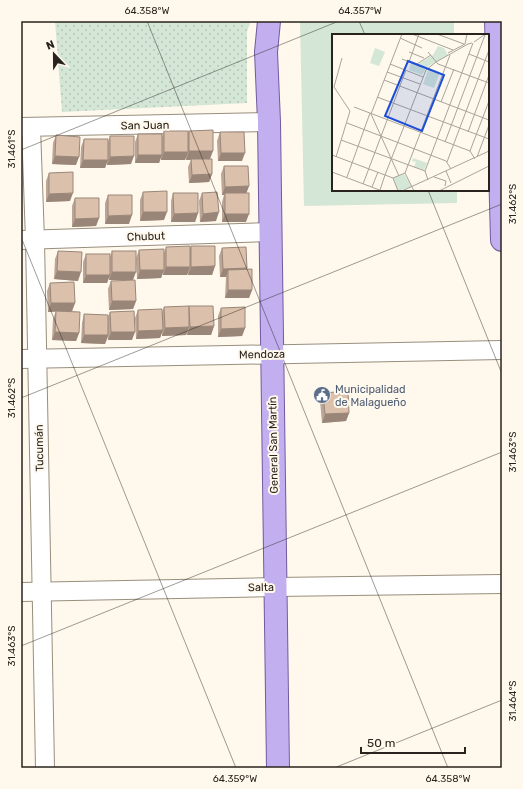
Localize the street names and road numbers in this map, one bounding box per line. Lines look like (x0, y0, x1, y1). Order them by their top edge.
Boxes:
street label: San Juan (121, 119, 169, 132)
street label: Chubut (127, 229, 166, 244)
street label: Mendoza (239, 348, 285, 361)
street label: General San Martín (266, 396, 281, 494)
street label: Tucumán (33, 424, 46, 472)
street label: Salta (248, 581, 274, 594)

